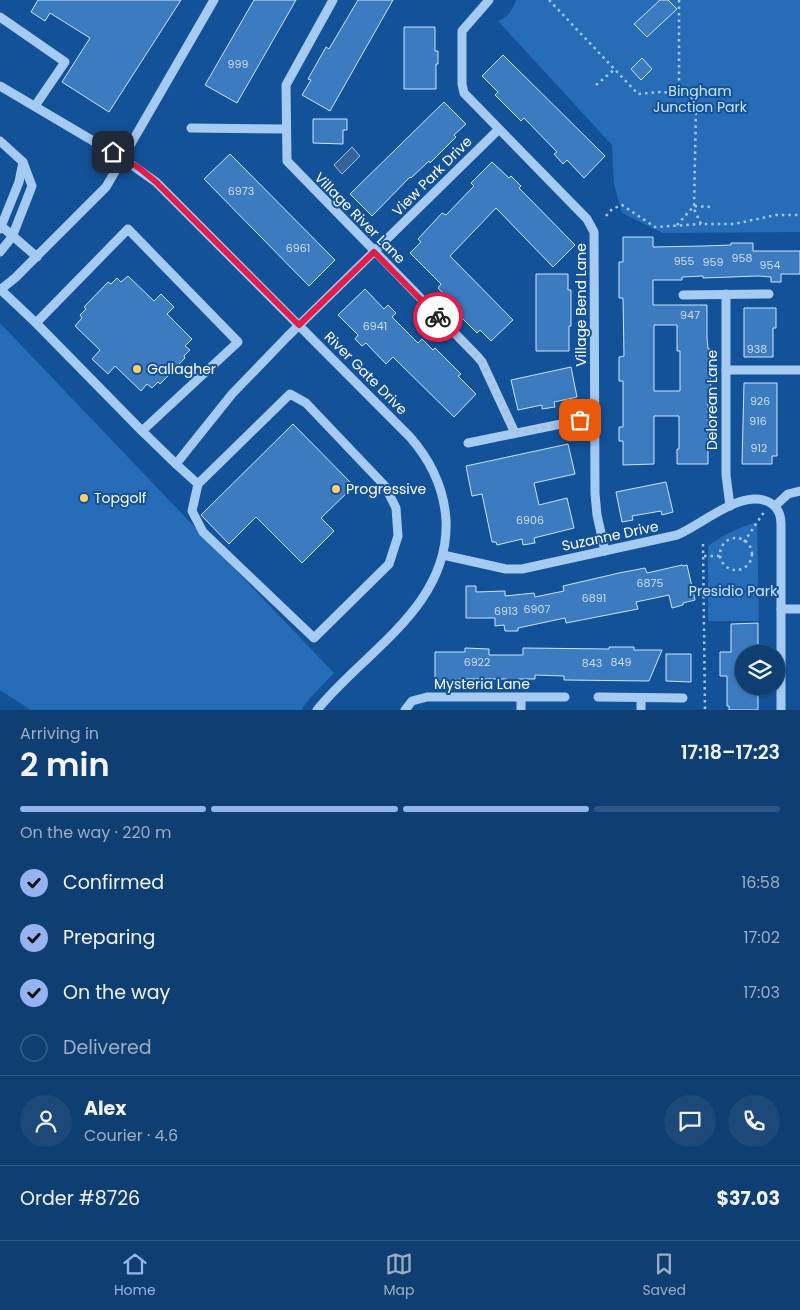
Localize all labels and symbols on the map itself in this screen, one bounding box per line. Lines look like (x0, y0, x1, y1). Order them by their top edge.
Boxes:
house number: 999 (228, 56, 248, 72)
park label: Bingham Junction Park (653, 81, 748, 117)
pin (92, 131, 134, 173)
street label: View Park Drive (388, 131, 477, 220)
street label: Village River Lane (310, 168, 410, 268)
house number: 6973 (228, 183, 254, 199)
house number: 6961 (286, 240, 310, 256)
street label: Village Bend Lane (571, 243, 591, 367)
house number: 958 (732, 250, 752, 266)
house number: 955 (674, 253, 694, 269)
house number: 959 (703, 254, 723, 270)
house number: 954 (760, 257, 780, 273)
courier (413, 292, 463, 342)
house number: 947 (680, 307, 700, 323)
house number: 6941 (363, 318, 387, 334)
street label: River Gate Drive (320, 327, 412, 419)
house number: 938 (747, 341, 767, 357)
street label: Delorean Lane (702, 350, 722, 450)
place label: Gallagher (147, 359, 216, 379)
marker: Gallagher (131, 363, 143, 375)
house number: 926 (750, 393, 770, 409)
pin (559, 399, 601, 441)
house number: 916 (749, 413, 767, 429)
house number: 912 (751, 440, 767, 456)
place label: Progressive (346, 479, 427, 499)
marker: Progressive (330, 483, 342, 495)
place label: Topgolf (94, 488, 147, 508)
marker: Topgolf (78, 492, 90, 504)
house number: 6906 (516, 512, 544, 528)
street label: Suzanne Drive (560, 516, 661, 556)
house number: 6875 (637, 575, 664, 591)
park label: Presidio Park (689, 581, 778, 601)
house number: 6891 (582, 590, 606, 606)
house number: 6907 (524, 601, 550, 617)
house number: 6913 (494, 603, 518, 619)
house number: 6922 (464, 654, 490, 670)
house number: 849 (611, 654, 631, 670)
house number: 843 (582, 655, 602, 671)
street label: Mysteria Lane (434, 674, 530, 694)

